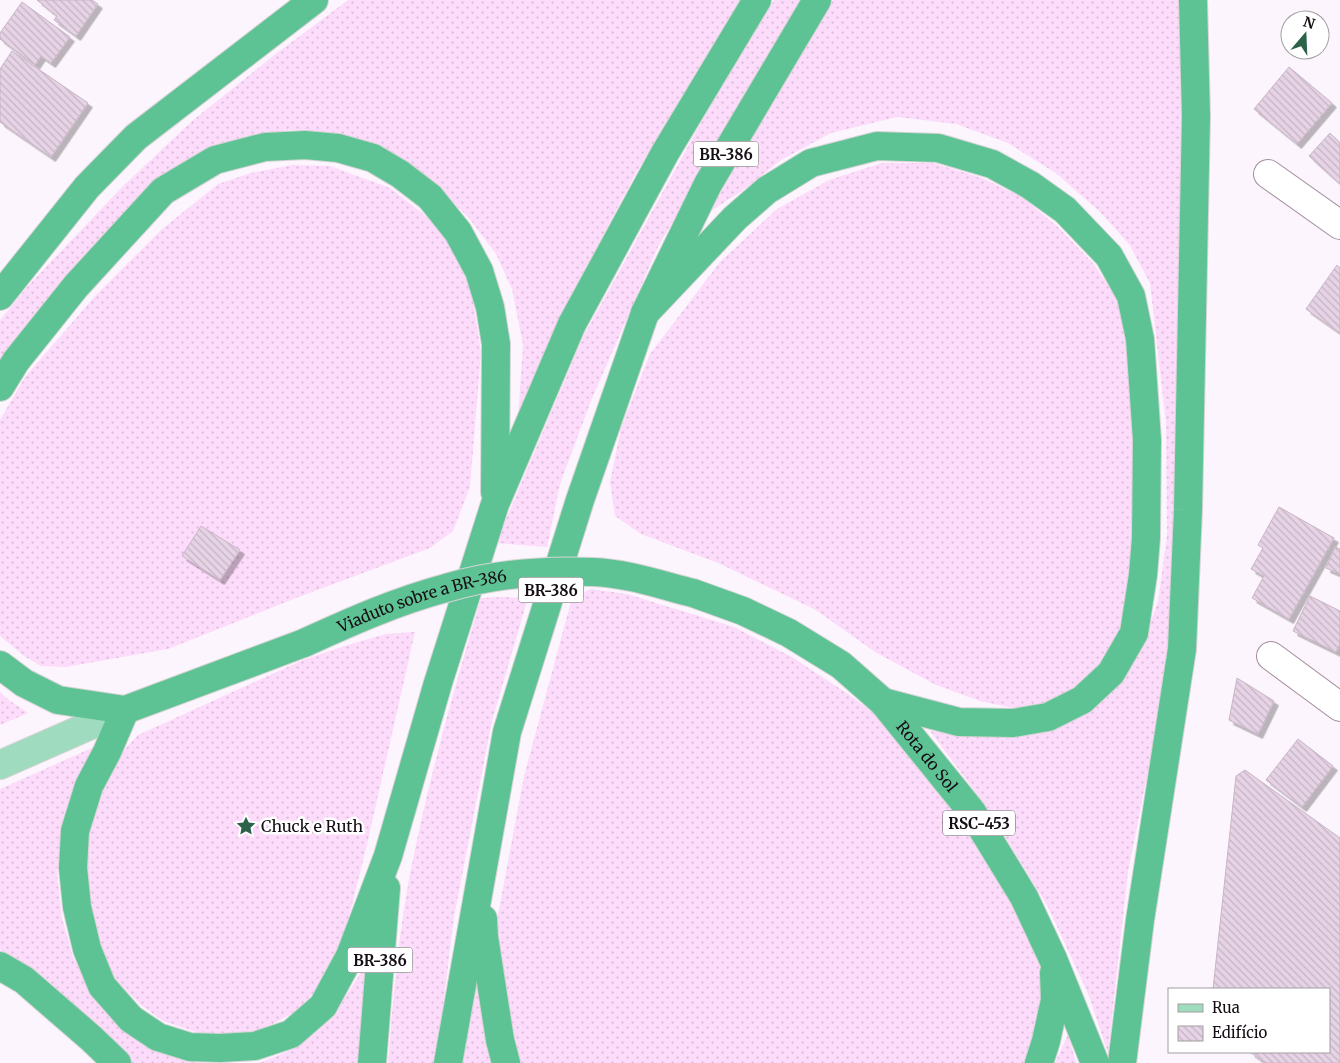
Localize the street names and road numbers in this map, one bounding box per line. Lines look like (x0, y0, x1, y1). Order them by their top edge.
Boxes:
road number: BR-386 (694, 142, 758, 166)
street label: Viaduto sobre a BR-386 (333, 565, 508, 637)
road number: BR-386 (518, 578, 584, 602)
street label: Rota do Sol (892, 717, 962, 796)
road number: RSC-453 (943, 810, 1015, 836)
road number: BR-386 (348, 948, 412, 972)

